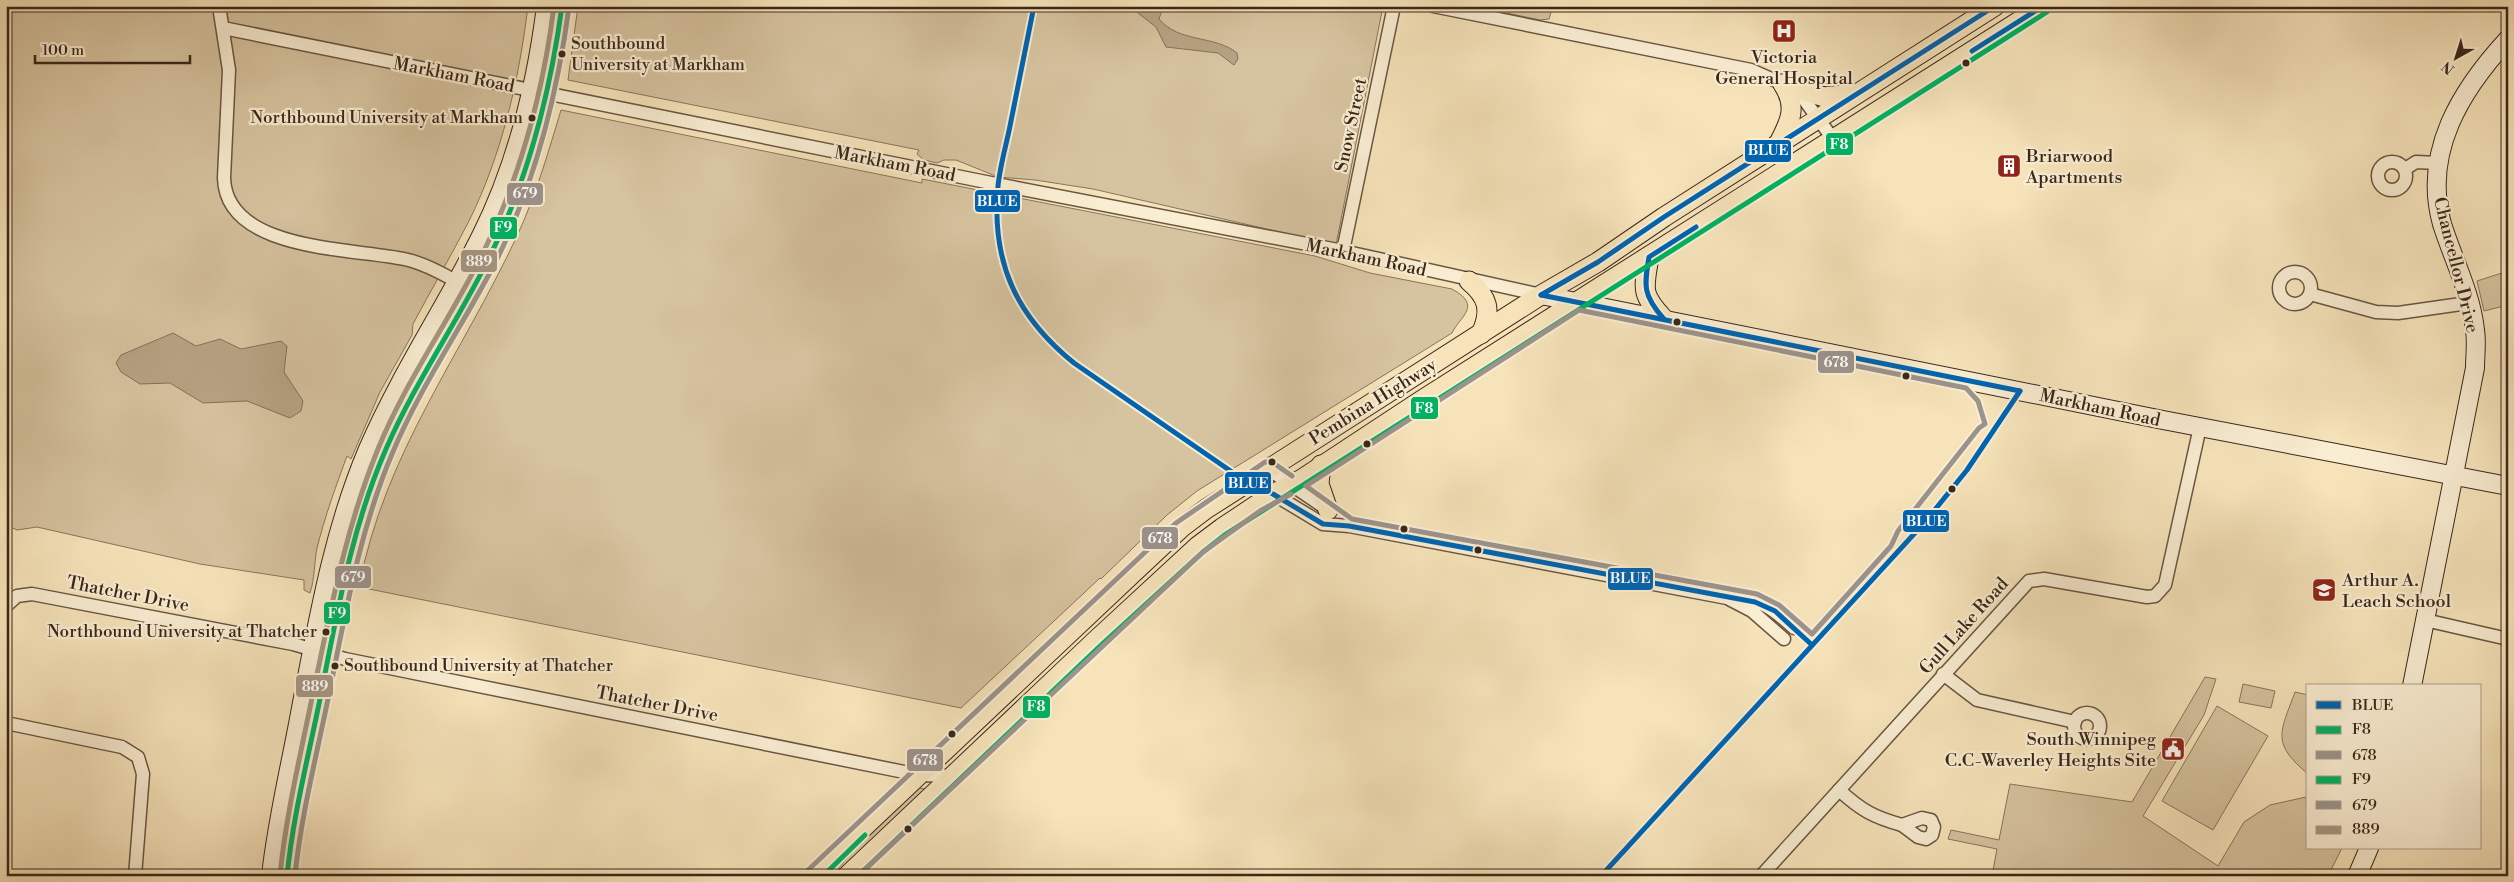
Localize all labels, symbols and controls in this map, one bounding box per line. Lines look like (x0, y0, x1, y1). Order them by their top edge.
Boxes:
hospital icon: Victoria General Hospital (1771, 18, 1797, 44)
scale bar (35, 32, 190, 64)
north arrow (2432, 32, 2482, 82)
place label: Southbound University at Markham (571, 33, 745, 76)
text: 100 m (42, 41, 84, 60)
place label: Victoria General Hospital (1715, 46, 1853, 90)
marker: Southbound University at Markham (557, 49, 567, 59)
street label: Markham Road (391, 52, 517, 98)
text: N (2438, 57, 2458, 78)
unlabelled marker (1961, 58, 1971, 68)
street label: Snow Street (1330, 75, 1372, 174)
place label: Northbound University at Markham (251, 107, 523, 129)
marker: Northbound University at Markham (527, 113, 537, 123)
line badge: F8 (1825, 132, 1854, 156)
text: F8 (1830, 136, 1848, 154)
line badge: BLUE (1744, 139, 1792, 163)
street label: Markham Road (832, 141, 958, 187)
text: BLUE (1748, 142, 1788, 160)
place label: Briarwood Apartments (2025, 145, 2122, 189)
building icon: Briarwood Apartments (1996, 153, 2022, 179)
line badge: 679 (506, 182, 544, 206)
text: 679 (512, 185, 538, 203)
line badge: BLUE (974, 189, 1021, 213)
text: BLUE (977, 193, 1017, 211)
street label: Chancellor Drive (2428, 195, 2484, 335)
line badge: F9 (489, 216, 518, 240)
text: F9 (494, 219, 512, 237)
street label: Markham Road (1303, 234, 1429, 282)
line badge: 889 (460, 249, 498, 273)
text: 889 (466, 253, 493, 271)
unlabelled marker (1672, 317, 1682, 327)
line badge: 678 (1817, 350, 1855, 374)
street label: Pembina Highway (1305, 353, 1441, 451)
text: 678 (1823, 354, 1849, 372)
unlabelled marker (1901, 371, 1911, 381)
street label: Markham Road (2037, 384, 2163, 432)
line badge: F8 (1410, 396, 1439, 420)
text: F8 (1415, 400, 1433, 418)
unlabelled marker (1362, 439, 1372, 449)
unlabelled marker (1267, 457, 1277, 467)
line badge: BLUE (1224, 471, 1272, 495)
text: BLUE (1228, 475, 1268, 493)
unlabelled marker (1947, 484, 1957, 494)
line badge: BLUE (1902, 509, 1950, 533)
text: BLUE (1906, 513, 1946, 531)
unlabelled marker (1399, 524, 1409, 534)
line badge: 678 (1141, 526, 1179, 550)
text: 678 (1147, 530, 1173, 548)
unlabelled marker (1473, 545, 1483, 555)
line badge: 679 (334, 565, 372, 589)
line badge: BLUE (1607, 567, 1654, 591)
text: 679 (340, 569, 366, 587)
place label: Arthur A. Leach School (2341, 569, 2452, 613)
text: BLUE (1610, 570, 1650, 588)
street label: Thatcher Drive (65, 571, 191, 617)
street label: Gull Lake Road (1914, 572, 2014, 679)
school or university icon: Arthur A. Leach School (2311, 577, 2337, 603)
line badge: F9 (323, 601, 351, 625)
text: F9 (328, 605, 346, 623)
place label: Northbound University at Thatcher (47, 621, 317, 643)
marker: Northbound University at Thatcher (321, 627, 331, 637)
place label: Southbound University at Thatcher (344, 655, 613, 677)
marker: Southbound University at Thatcher (330, 661, 340, 671)
line badge: 889 (295, 674, 334, 698)
text: 889 (302, 678, 329, 696)
street label: Thatcher Drive (594, 681, 720, 727)
legend (2306, 684, 2482, 850)
line badge: F8 (1022, 695, 1051, 719)
text: BLUE (2351, 696, 2393, 715)
text: F8 (1027, 698, 1045, 716)
text: F8 (2352, 720, 2371, 739)
place label: South Winnipeg C.C-Waverley Heights Site (1945, 728, 2157, 772)
unlabelled marker (947, 729, 957, 739)
public building icon: South Winnipeg C.C-Waverley Heights Site (2160, 736, 2186, 762)
text: 678 (2352, 746, 2377, 765)
line badge: 678 (906, 748, 944, 772)
text: 678 (912, 752, 938, 770)
text: F9 (2352, 770, 2371, 789)
text: 679 (2352, 796, 2377, 815)
text: 889 (2352, 820, 2379, 839)
unlabelled marker (903, 824, 913, 834)

